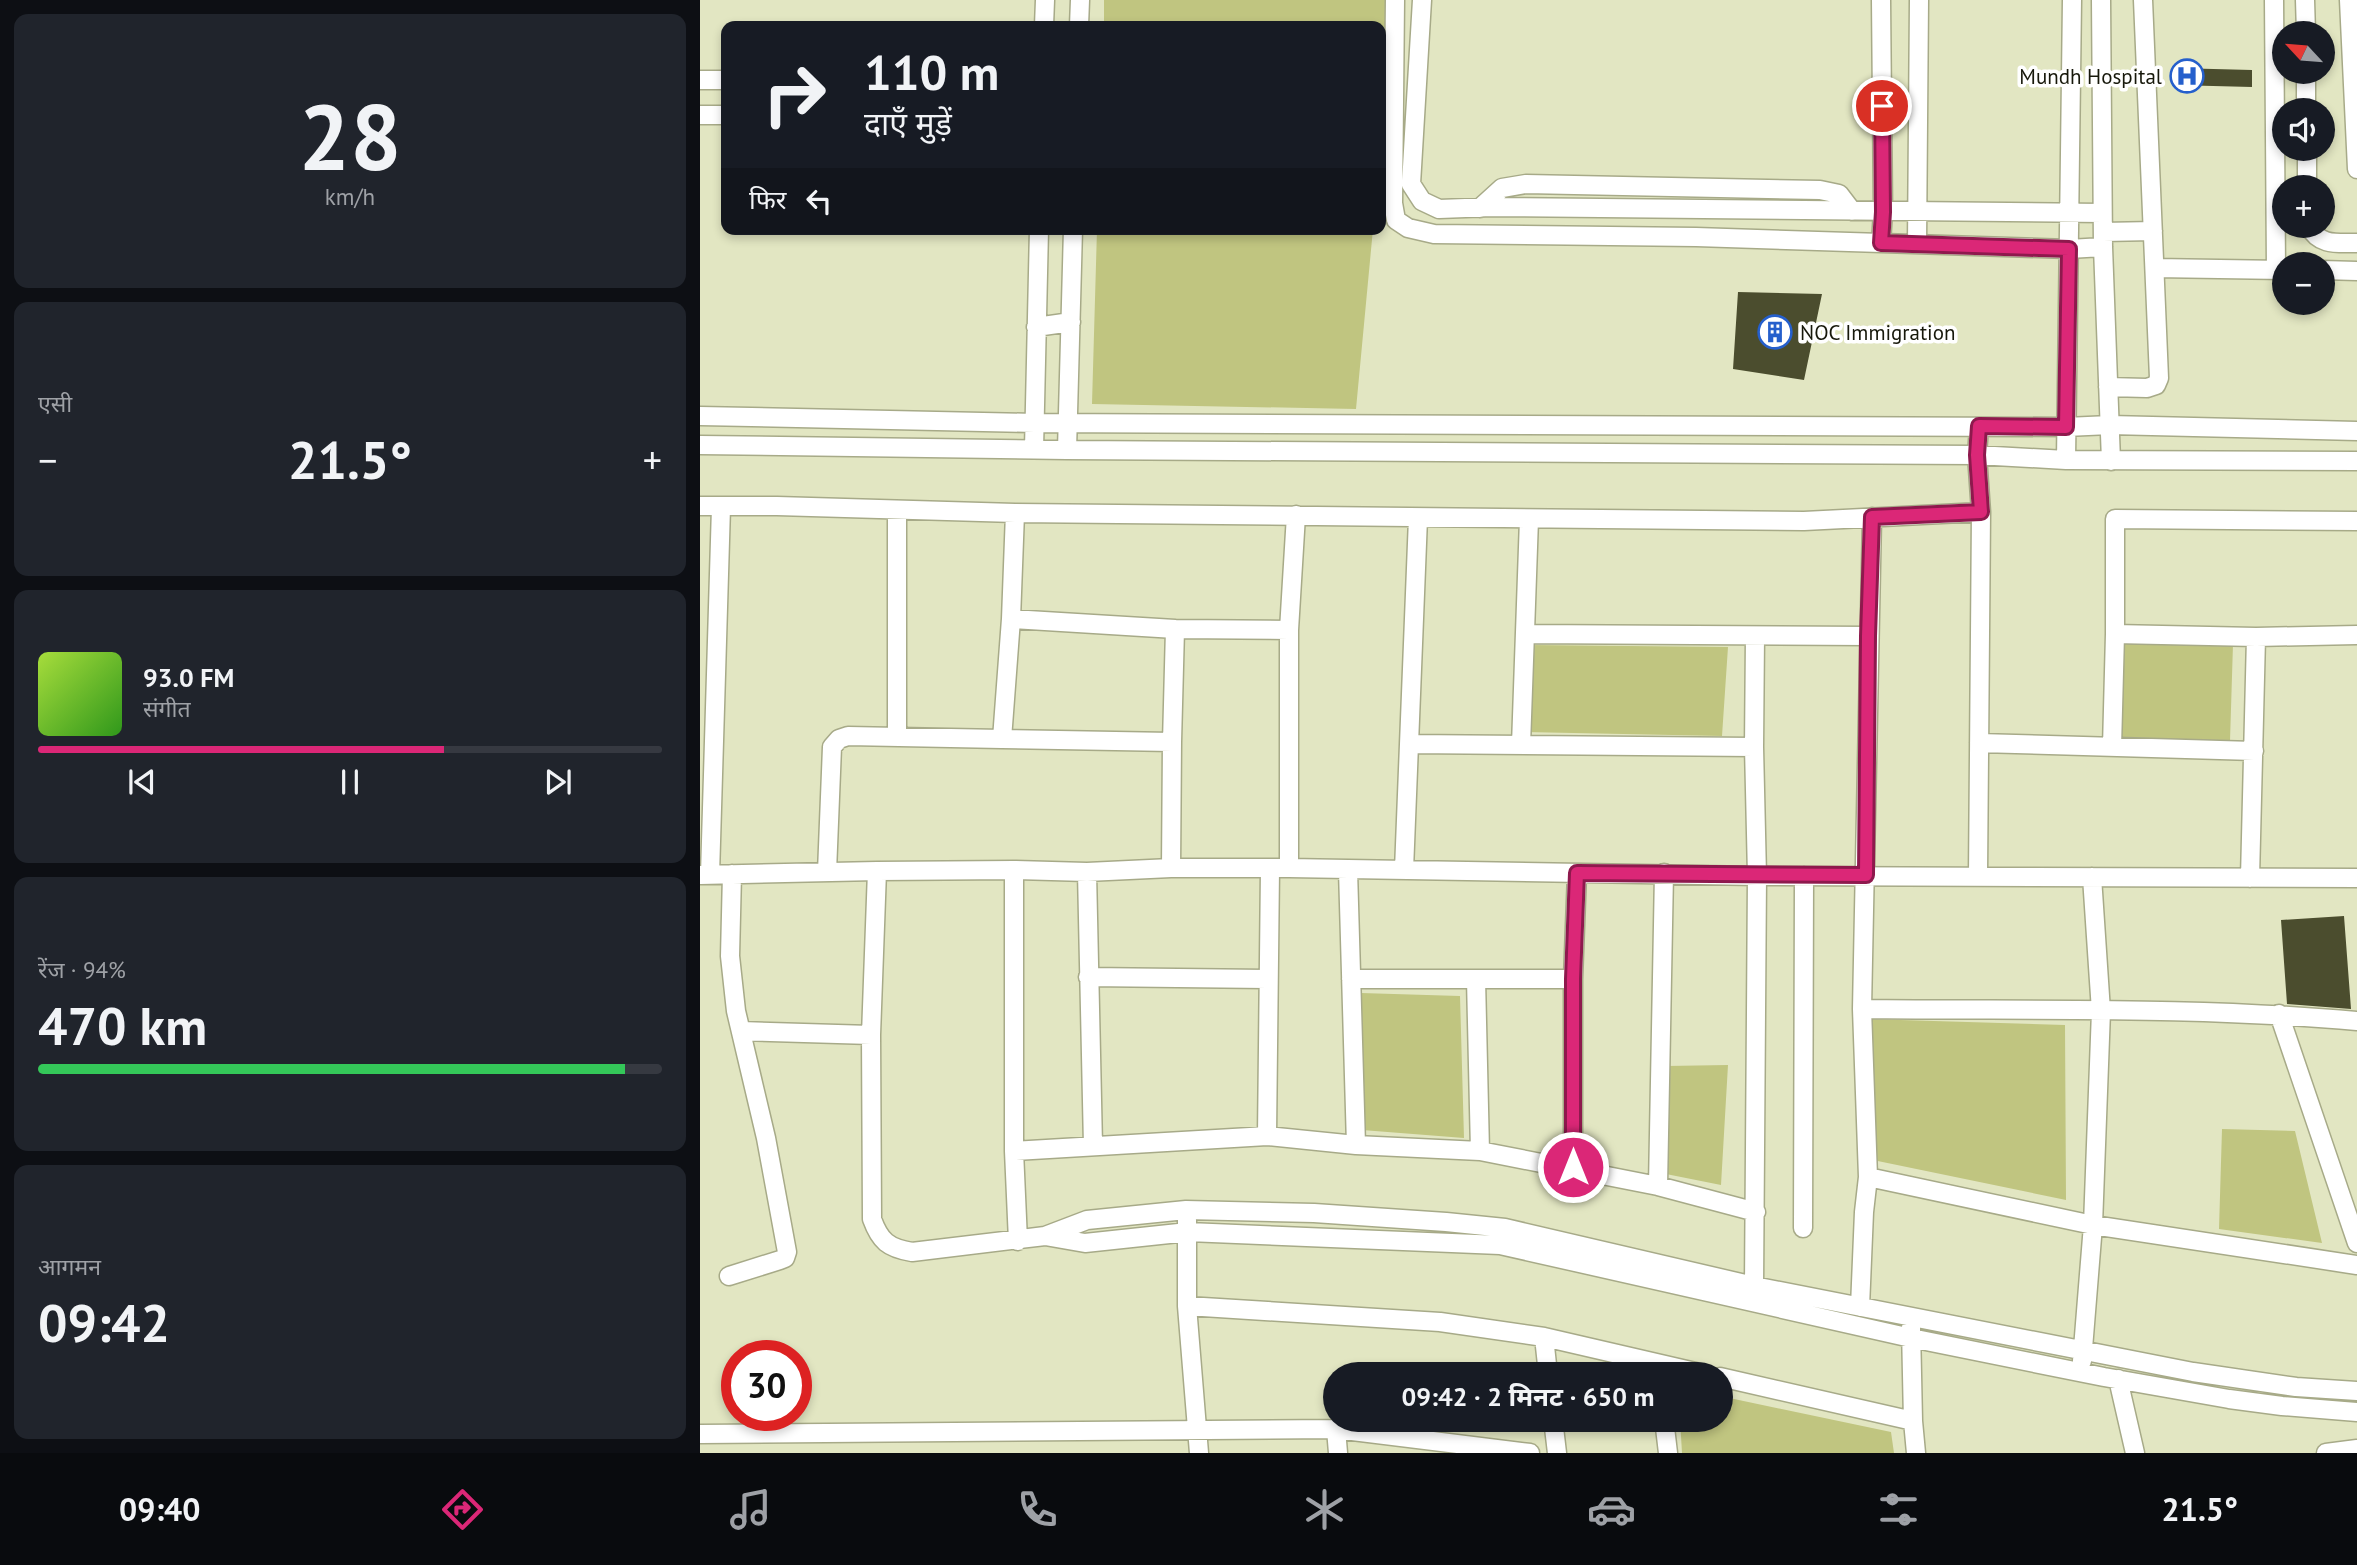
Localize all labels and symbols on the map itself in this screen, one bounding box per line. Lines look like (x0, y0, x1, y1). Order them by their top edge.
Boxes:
north arrow (2272, 21, 2334, 84)
hospital icon: Mundh Hospital (2168, 57, 2206, 95)
place label: Mundh Hospital (2019, 63, 2162, 90)
pin (1852, 76, 1912, 136)
building icon: NOC Immigration (1756, 313, 1794, 351)
place label: NOC Immigration (1800, 319, 1955, 346)
position arrow (1536, 1130, 1610, 1204)
speed limit sign: 30 (721, 1340, 812, 1431)

